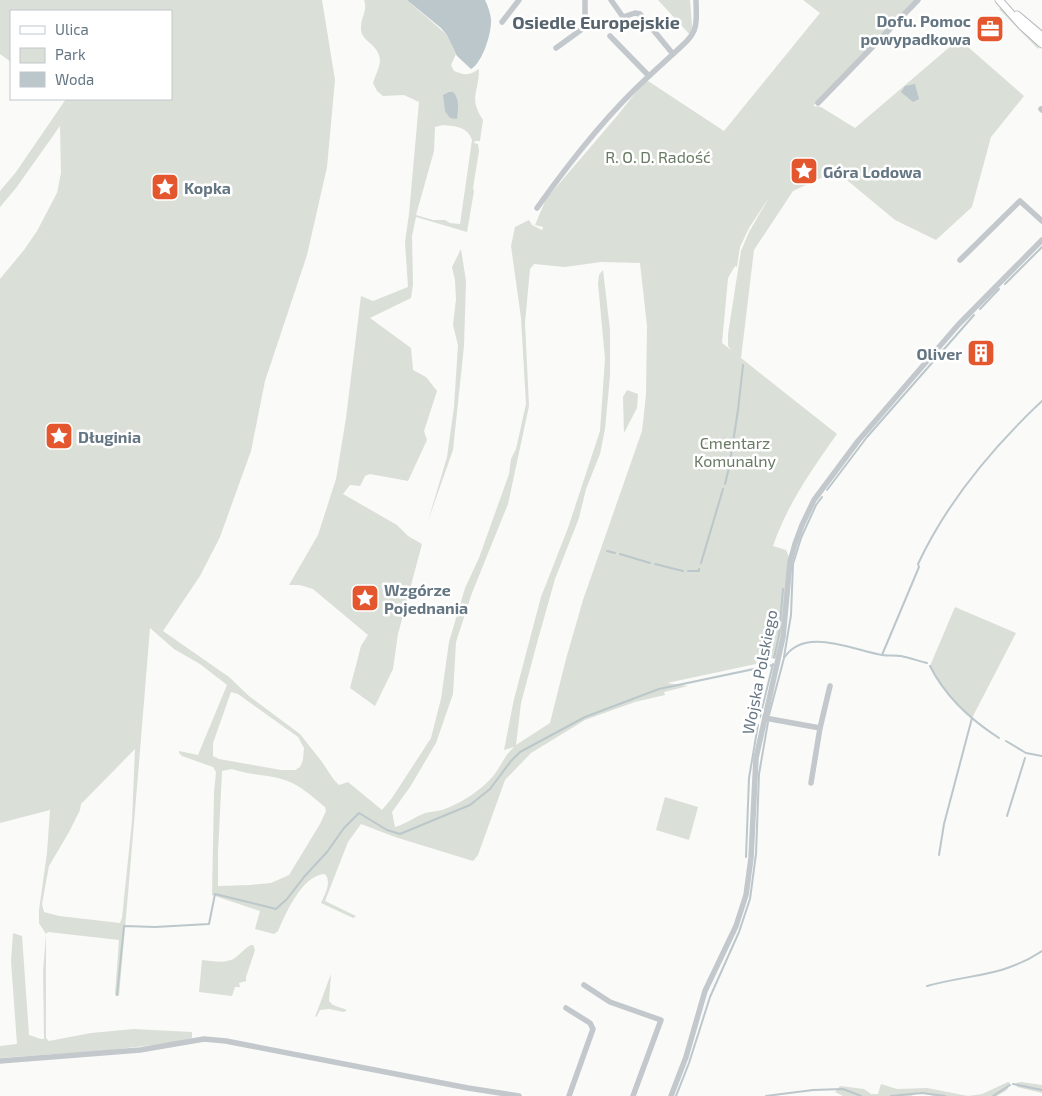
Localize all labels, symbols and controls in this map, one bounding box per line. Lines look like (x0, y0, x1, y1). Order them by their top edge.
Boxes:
legend (10, 10, 172, 100)
district label: Osiedle Europejskie (512, 11, 680, 33)
place label: Dofu. Pomoc powypadkowa (860, 11, 971, 49)
office icon: Dofu. Pomoc powypadkowa (975, 14, 1005, 44)
text: Ulica (55, 20, 89, 38)
text: Park (55, 45, 86, 63)
text: Woda (55, 70, 94, 88)
park label: R. O. D. Radość (605, 147, 711, 166)
place icon: Góra Lodowa (789, 156, 819, 186)
place label: Góra Lodowa (823, 162, 922, 181)
place icon: Kopka (150, 172, 180, 202)
place label: Kopka (184, 178, 231, 197)
building icon: Oliver (966, 338, 996, 368)
place label: Oliver (917, 344, 962, 363)
place icon: Długinia (44, 421, 74, 451)
place label: Długinia (78, 427, 141, 446)
park label: Cmentarz Komunalny (694, 433, 777, 470)
place label: Wzgórze Pojednania (384, 580, 468, 617)
place icon: Wzgórze Pojednania (350, 583, 380, 613)
street label: Wojska Polskiego (738, 608, 781, 736)

